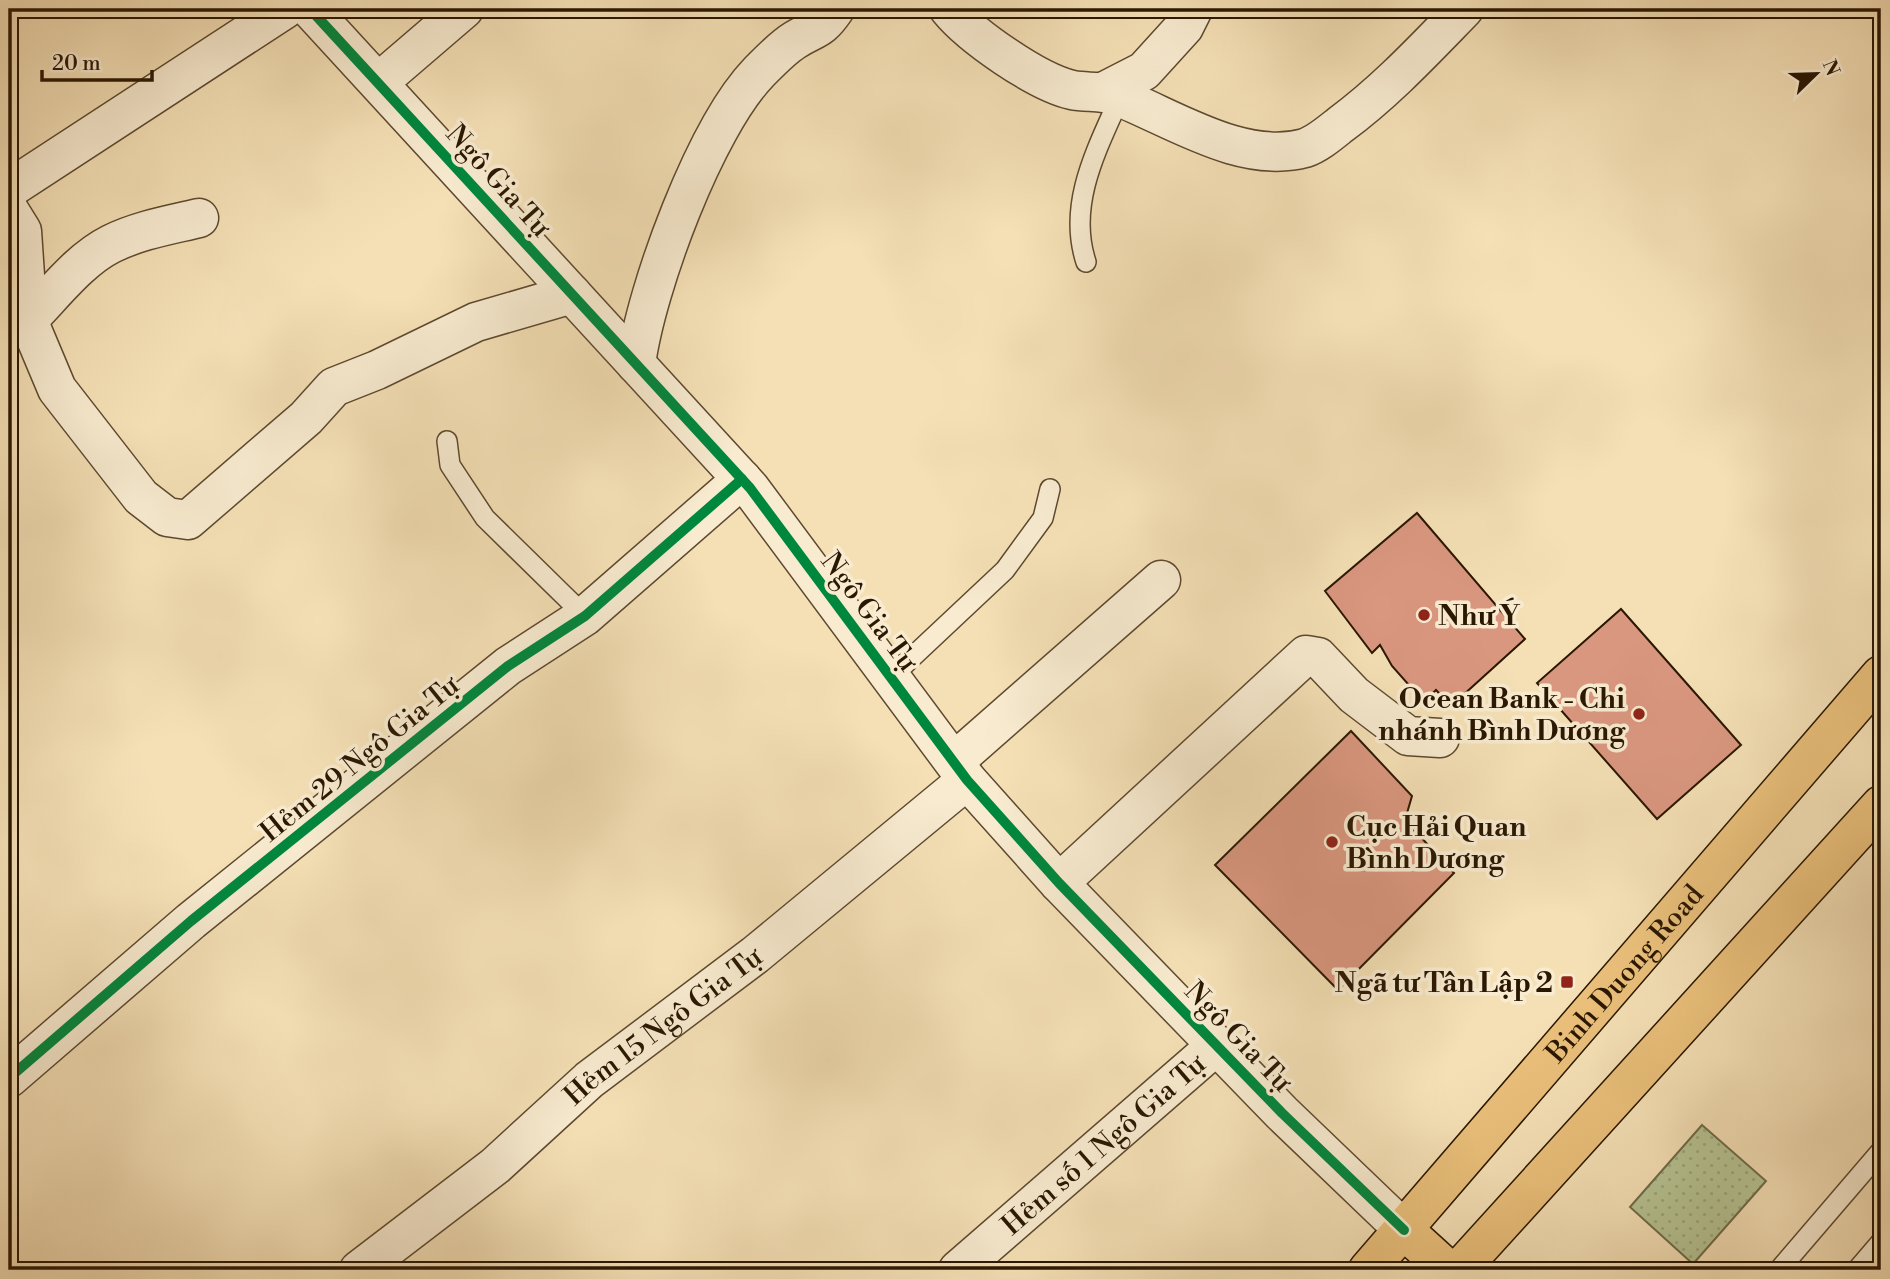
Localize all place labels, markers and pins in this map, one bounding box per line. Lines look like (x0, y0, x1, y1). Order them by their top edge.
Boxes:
place label: Như Ý (1438, 597, 1521, 634)
marker: Như Ý (1416, 607, 1432, 623)
place label: Ocean Bank - Chi nhánh Bình Dương (1378, 682, 1626, 749)
marker: Ocean Bank - Chi nhánh Bình Dương (1631, 706, 1647, 722)
place label: Cục Hải Quan Bình Dương (1346, 810, 1526, 877)
marker: Cục Hải Quan Bình Dương (1324, 834, 1340, 850)
place label: Ngã tư Tân Lập 2 (1334, 966, 1553, 1001)
marker: Ngã tư Tân Lập 2 (1559, 974, 1575, 990)

